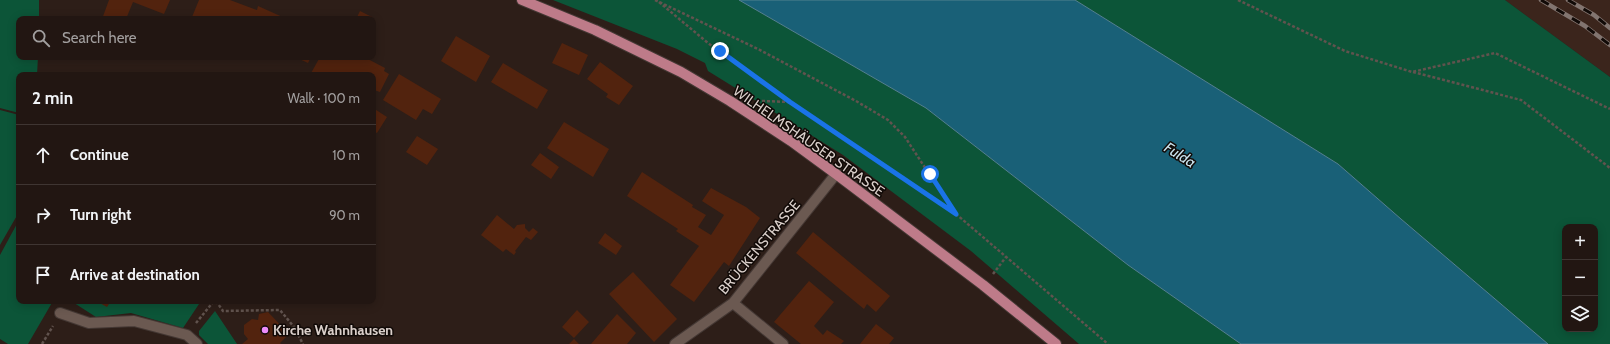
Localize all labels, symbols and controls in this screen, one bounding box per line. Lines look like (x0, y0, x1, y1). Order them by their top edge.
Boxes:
search box (16, 16, 376, 60)
icon: search (30, 27, 52, 49)
text: Search here (62, 29, 137, 47)
route end (711, 42, 729, 60)
street label: WILHELMSHÄUSER STRASSE (730, 82, 888, 200)
text: 2 min (32, 88, 73, 108)
text: Walk · 100 m (287, 90, 360, 106)
water label: Fulda (1161, 138, 1199, 172)
icon: ahead (32, 144, 54, 166)
text: Continue (70, 146, 129, 164)
text: 10 m (332, 147, 360, 163)
route start (921, 165, 939, 183)
street label: BRÜCKENSTRASSE (714, 196, 804, 298)
icon: right (32, 204, 54, 226)
text: Turn right (70, 206, 131, 224)
text: 90 m (329, 207, 360, 223)
map controls (1562, 224, 1598, 332)
button: + (1562, 224, 1598, 260)
button: − (1562, 260, 1598, 296)
icon: arrive (32, 264, 54, 286)
text: Arrive at destination (70, 266, 200, 284)
button: layers (1562, 296, 1598, 332)
place label: Kirche Wahnhausen (273, 321, 393, 339)
marker: Kirche Wahnhausen (260, 325, 270, 335)

